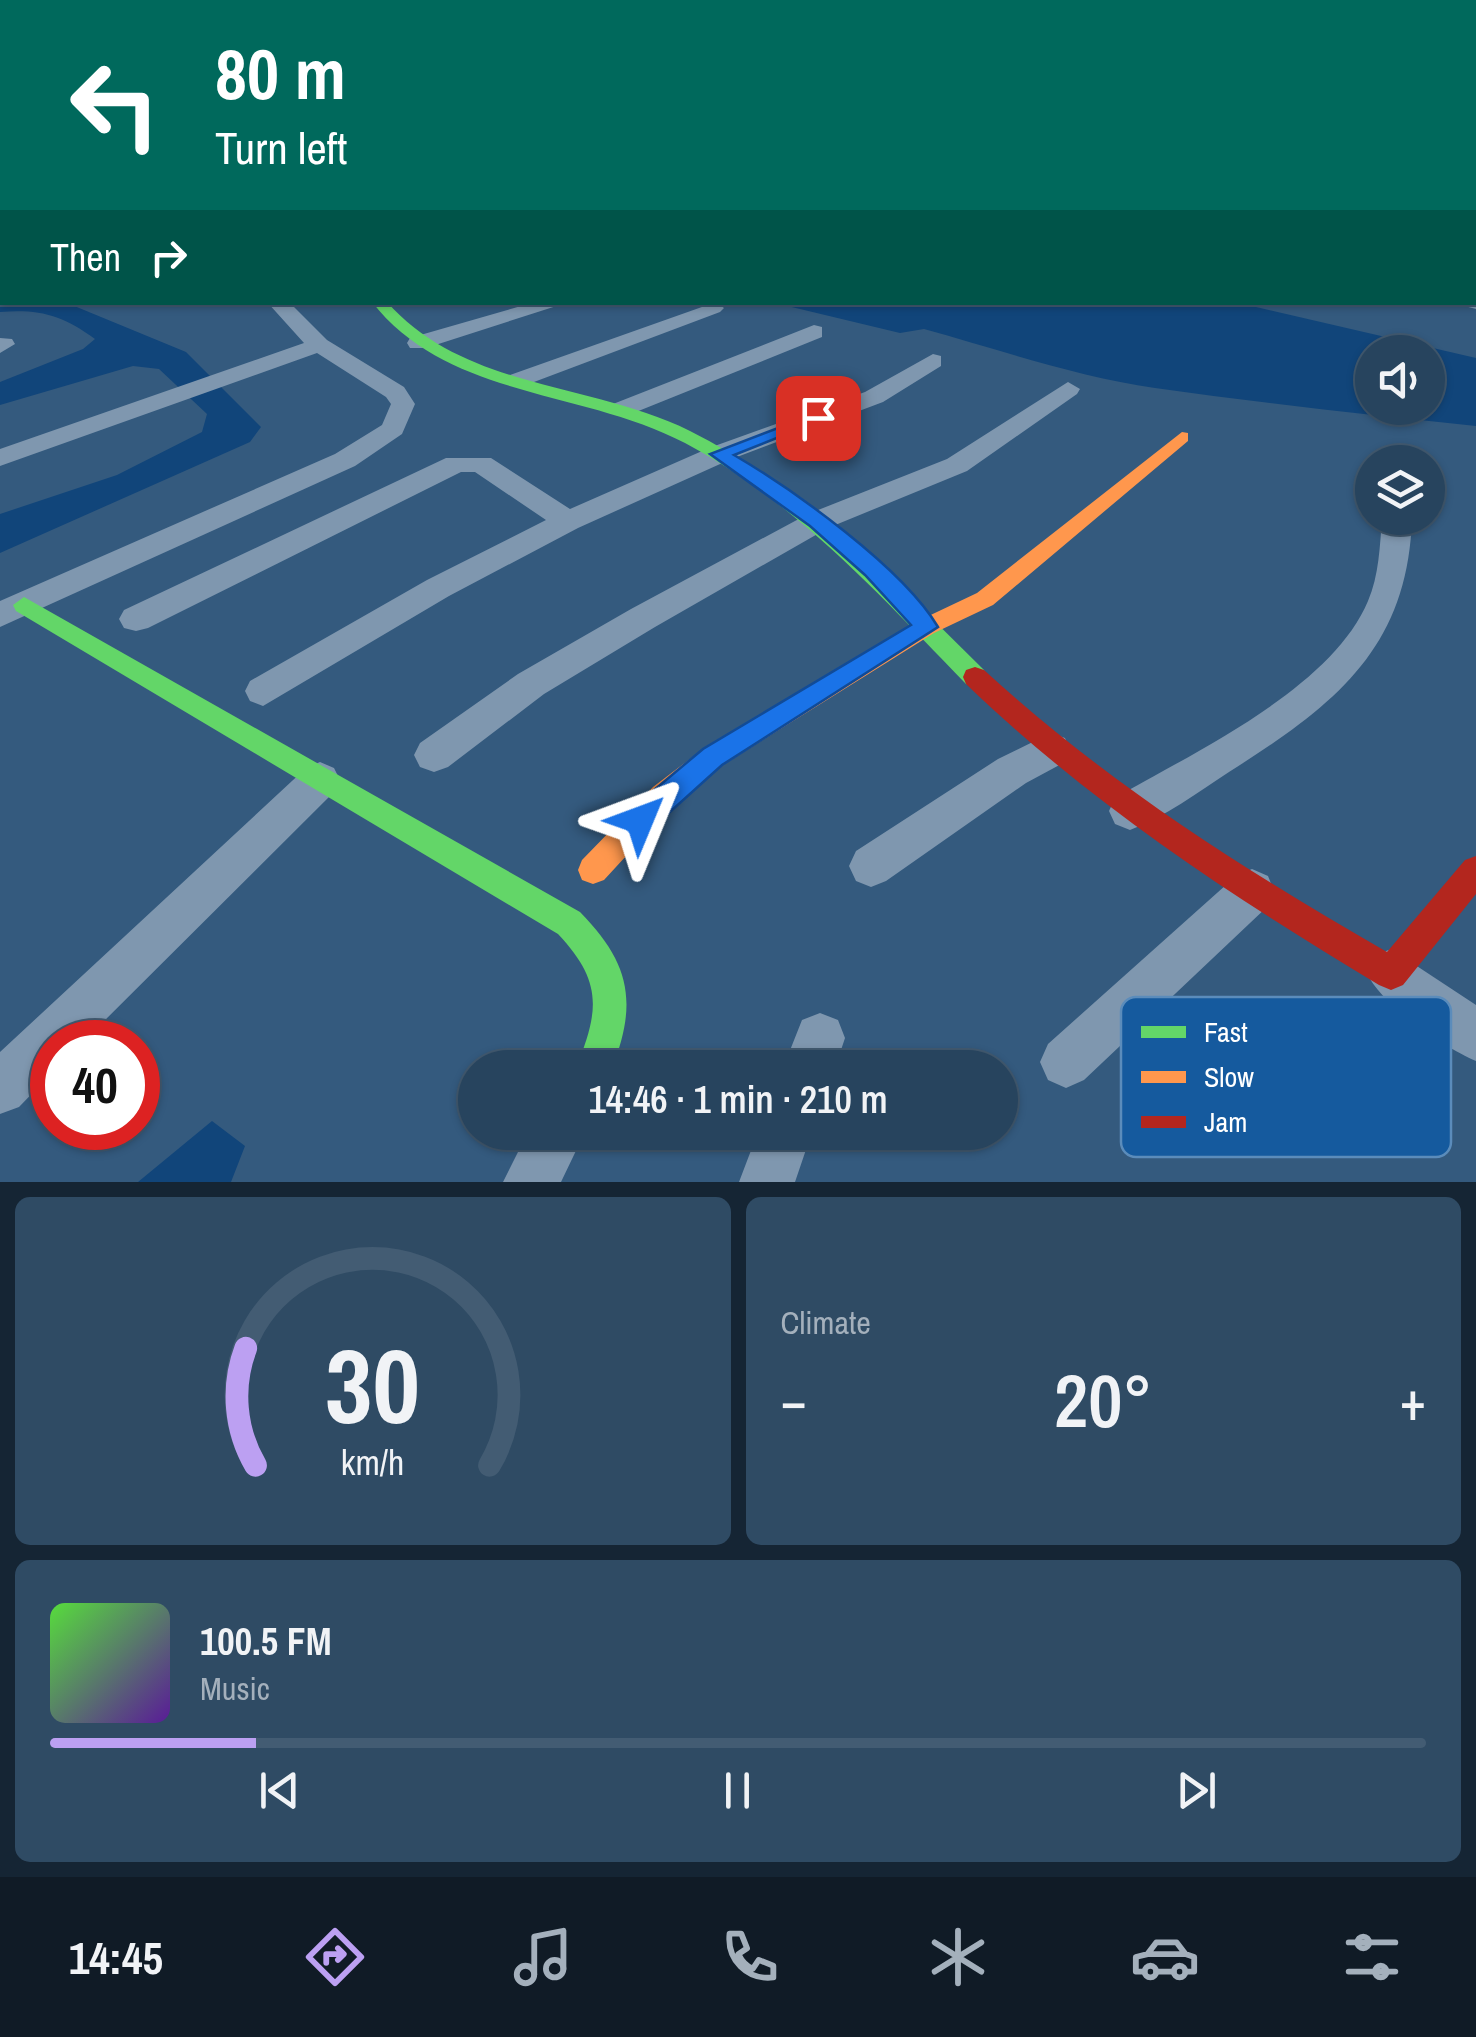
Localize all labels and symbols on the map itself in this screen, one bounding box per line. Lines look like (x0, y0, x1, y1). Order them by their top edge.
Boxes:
pin (776, 376, 861, 461)
position arrow (588, 768, 692, 872)
legend (1121, 997, 1451, 1157)
text: Fast (1204, 1013, 1248, 1051)
speed limit sign: 40 (30, 1020, 160, 1150)
text: Slow (1204, 1058, 1254, 1096)
text: Jam (1204, 1103, 1247, 1141)

